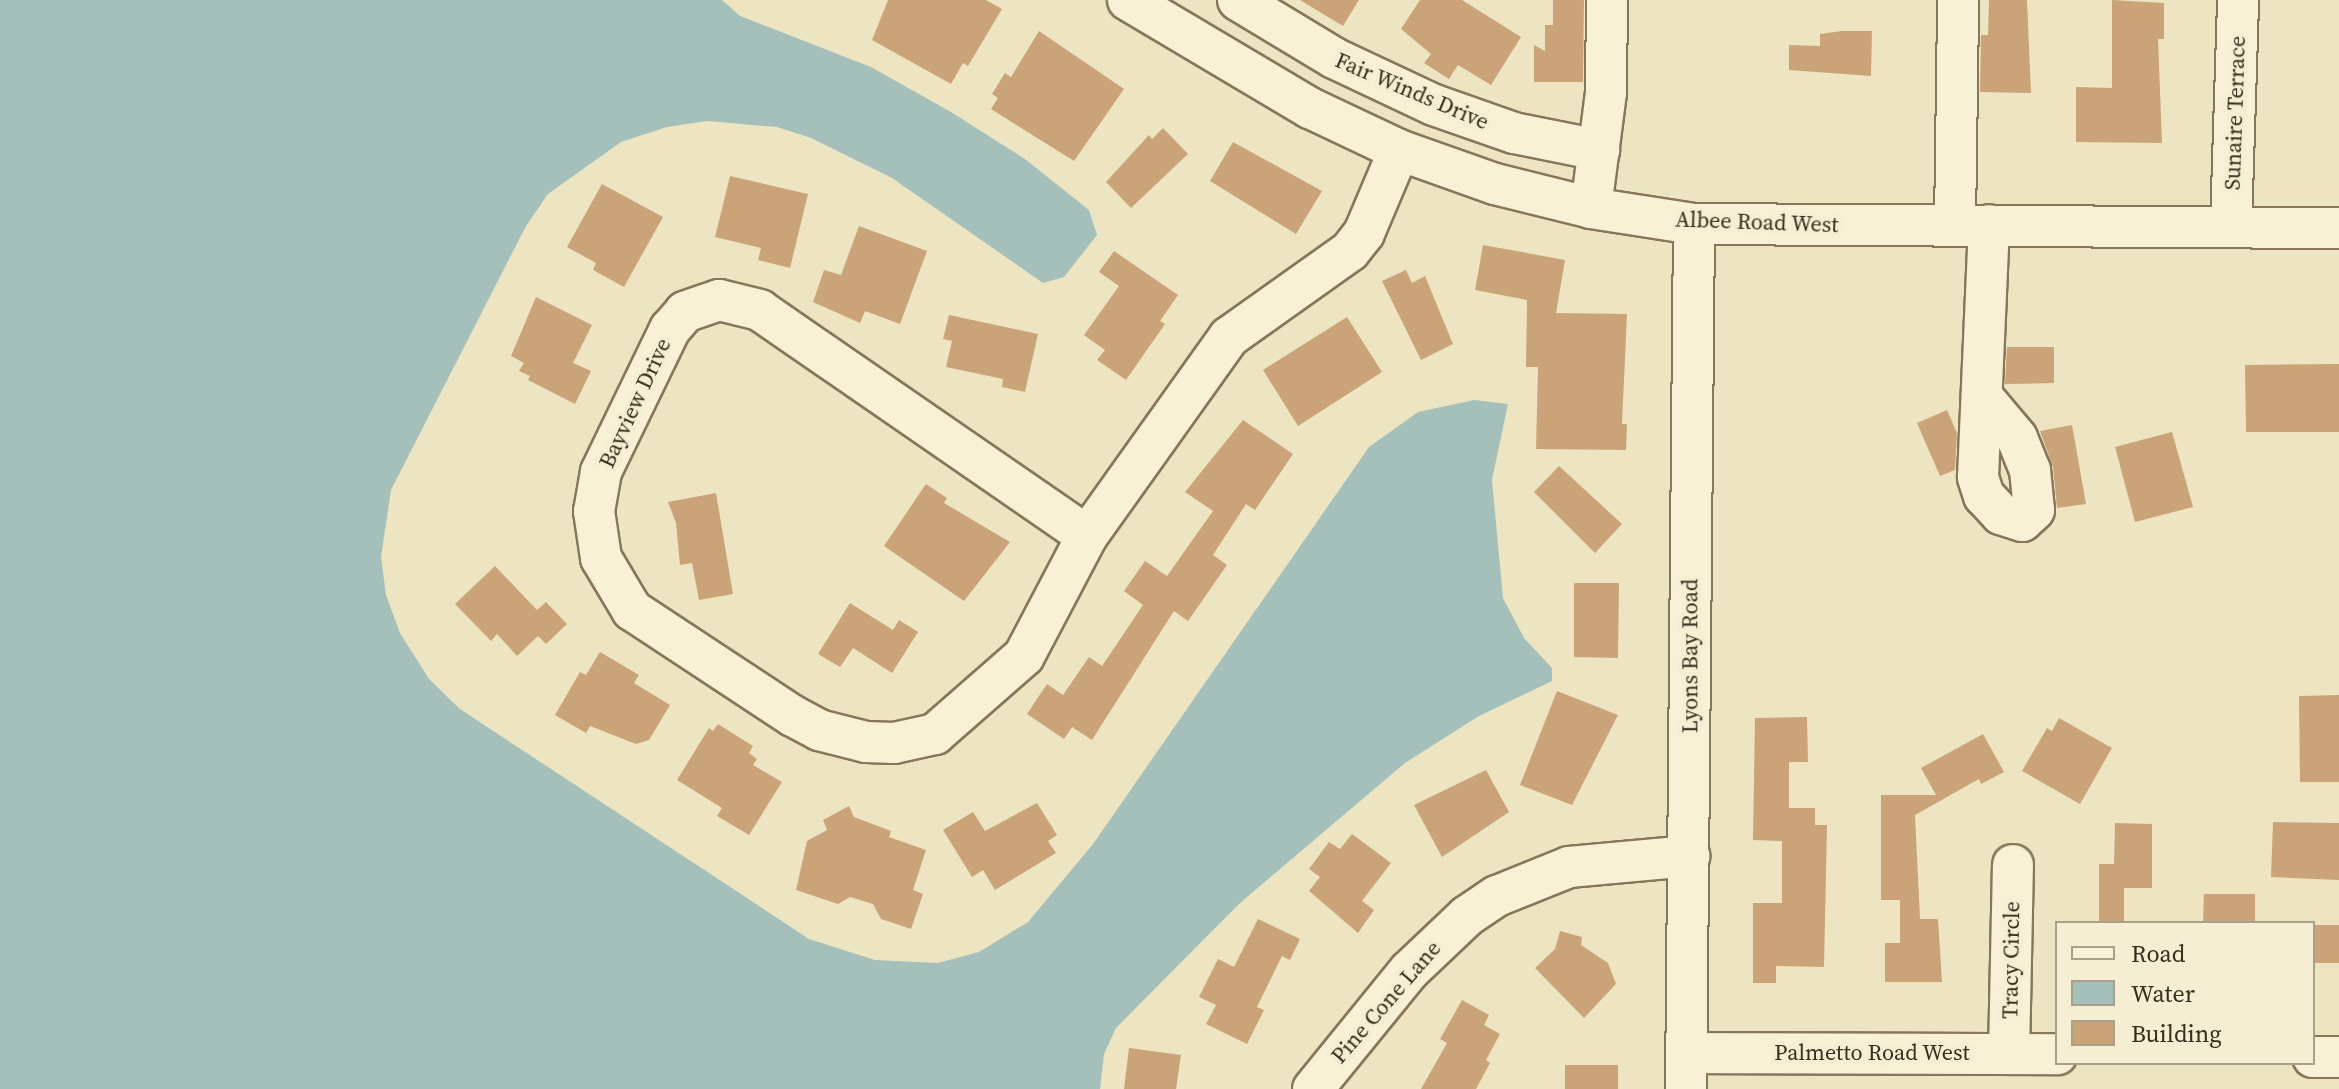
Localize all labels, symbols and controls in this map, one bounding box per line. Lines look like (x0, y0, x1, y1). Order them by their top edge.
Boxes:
street label: Sunaire Terrace (2219, 35, 2251, 191)
street label: Fair Winds Drive (1331, 47, 1493, 135)
street label: Albee Road West (1675, 206, 1839, 238)
street label: Bayview Drive (593, 334, 677, 472)
street label: Lyons Bay Road (1677, 579, 1703, 733)
street label: Tracy Circle (1997, 901, 2025, 1019)
legend (2055, 921, 2315, 1065)
street label: Pine Cone Lane (1326, 935, 1446, 1069)
text: Road (2131, 937, 2185, 970)
text: Water (2131, 977, 2195, 1010)
text: Building (2131, 1017, 2222, 1050)
street label: Palmetto Road West (1774, 1040, 1970, 1066)

